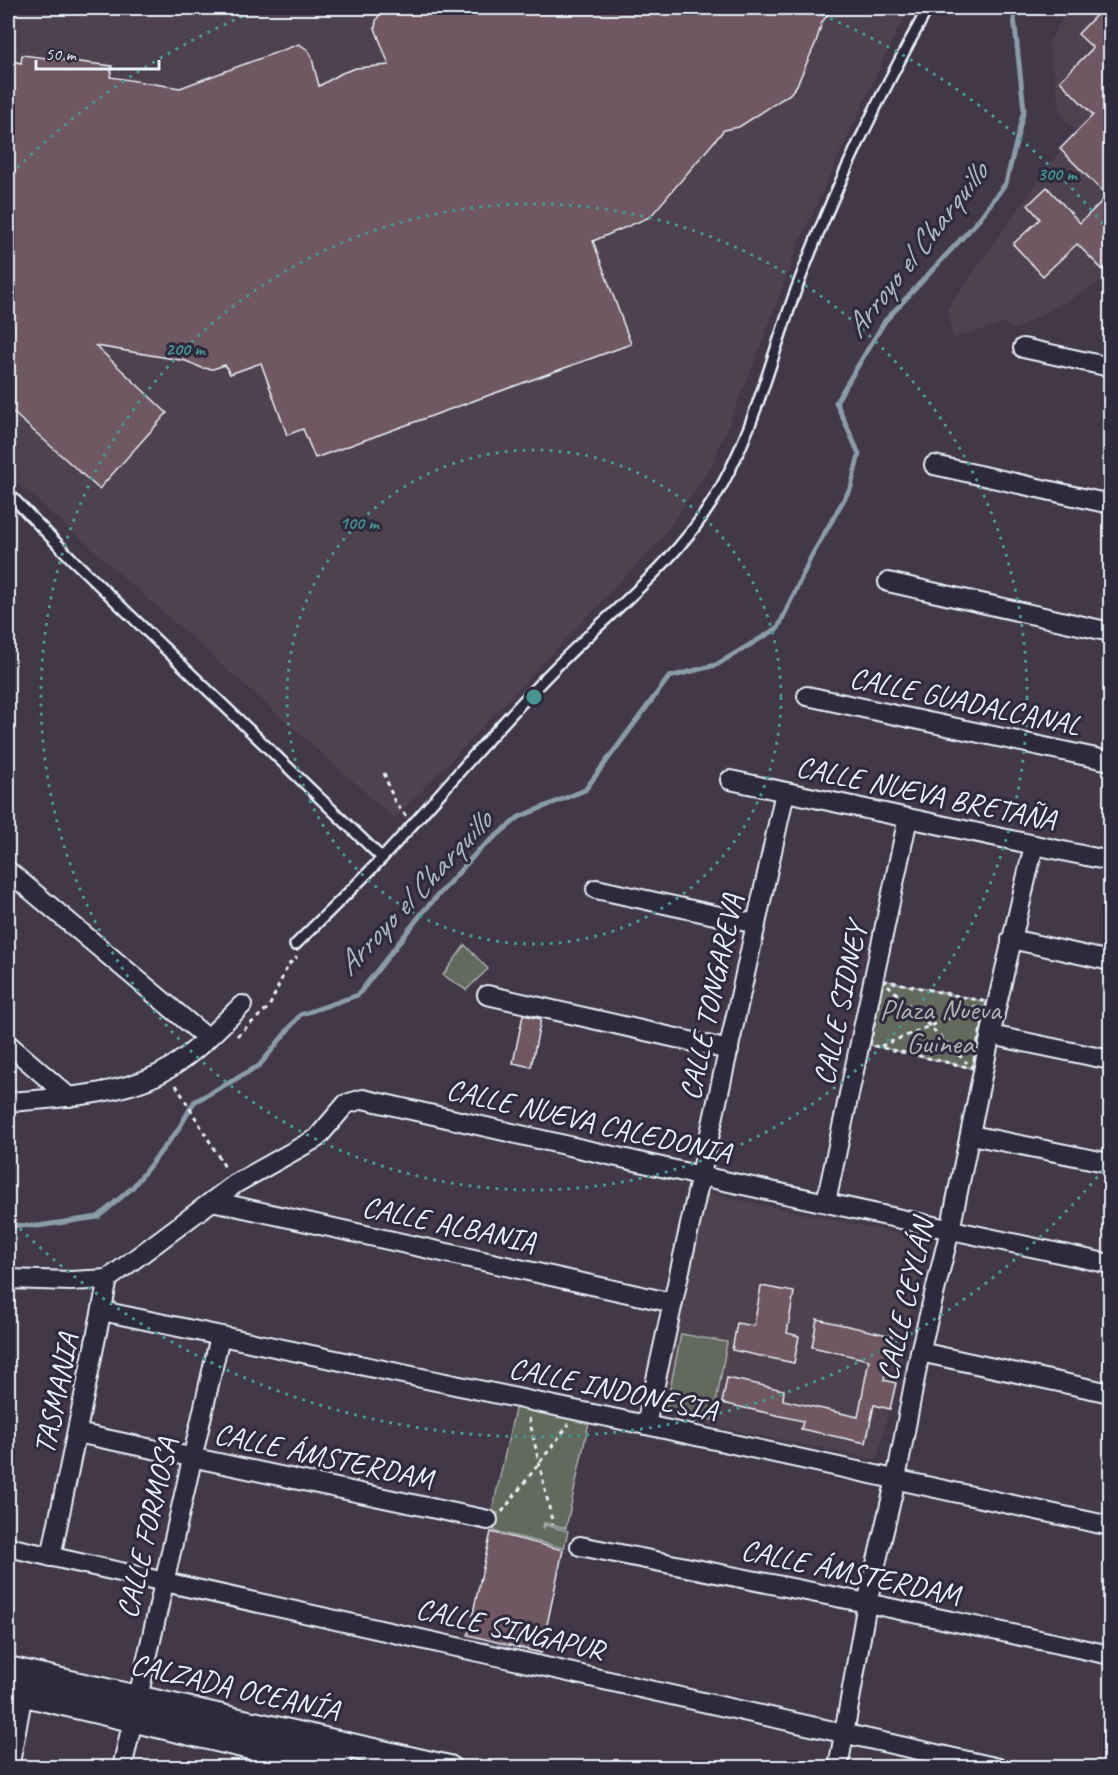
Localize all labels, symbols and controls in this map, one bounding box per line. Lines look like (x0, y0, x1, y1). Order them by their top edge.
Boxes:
scale bar (36, 33, 159, 71)
text: 50 m (45, 43, 78, 65)
water label: Arroyo el Charquillo (835, 151, 1000, 346)
text: 300 m (1038, 163, 1078, 185)
text: 200 m (166, 338, 206, 360)
text: 100 m (340, 512, 380, 534)
street label: CALLE GUADALCANAL (846, 658, 1085, 744)
centre of rings (524, 687, 544, 707)
street label: CALLE NUEVA BRETAÑA (793, 747, 1061, 839)
water label: Arroyo el Charquillo (327, 799, 504, 984)
street label: CALLE TONGAREVA (671, 890, 752, 1103)
street label: CALLE SIDNEY (804, 914, 877, 1088)
park label: Plaza Nueva Guinea (880, 990, 1002, 1062)
street label: CALLE NUEVA CALEDONIA (443, 1070, 737, 1173)
street label: CALLE ALBANIA (359, 1187, 540, 1261)
street label: CALLE CEYLÁN (868, 1211, 943, 1384)
street label: TASMANIA (25, 1328, 88, 1458)
street label: CALLE INDONESIA (506, 1348, 722, 1430)
street label: CALLE ÁMSTERDAM (211, 1414, 439, 1498)
street label: CALLE FORMOSA (108, 1433, 186, 1622)
street label: CALLE ÁMSTERDAM (738, 1530, 966, 1614)
street label: CALLE SINGAPUR (412, 1589, 611, 1670)
street label: CALZADA OCEANÍA (127, 1645, 345, 1730)

